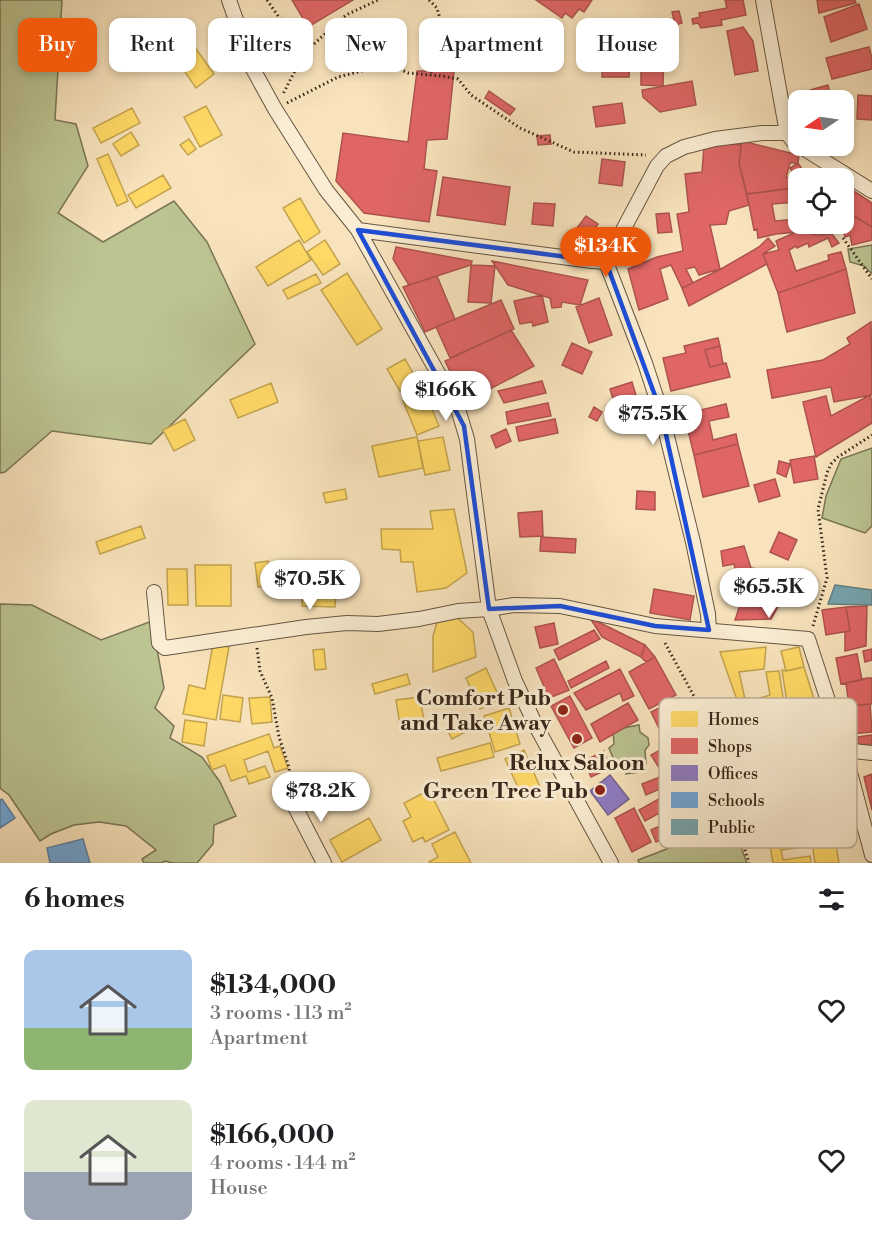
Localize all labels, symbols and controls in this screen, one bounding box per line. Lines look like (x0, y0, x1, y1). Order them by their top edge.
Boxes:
chip: Buy (18, 18, 97, 72)
chip: Rent (109, 18, 196, 72)
chip: Filters (208, 18, 313, 72)
chip: New (325, 18, 407, 72)
chip: Apartment (419, 18, 564, 72)
chip: House (576, 18, 679, 72)
north arrow (788, 90, 854, 156)
map controls (788, 90, 854, 234)
button: locate (788, 168, 854, 234)
pin: $134K (564, 227, 648, 278)
text: $134K (574, 234, 638, 259)
pin: $166K (404, 371, 488, 422)
text: $166K (415, 378, 477, 403)
pin: $75.5K (604, 395, 702, 446)
text: $75.5K (618, 402, 688, 427)
pin: $70.5K (261, 560, 359, 611)
text: $70.5K (274, 567, 346, 592)
pin: $65.5K (720, 568, 818, 619)
text: $65.5K (734, 575, 804, 600)
place label: Comfort Pub and Take Away (400, 685, 552, 737)
legend (659, 698, 857, 848)
marker: Comfort Pub and Take Away (556, 703, 570, 717)
text: Homes (708, 710, 759, 730)
marker: Relux Saloon (570, 732, 584, 746)
text: Shops (708, 737, 752, 757)
place label: Relux Saloon (509, 750, 645, 777)
text: Offices (708, 764, 758, 784)
pin: $78.2K (272, 772, 370, 823)
place label: Green Tree Pub (423, 778, 588, 805)
text: $78.2K (286, 779, 356, 804)
marker: Green Tree Pub (593, 783, 607, 797)
text: Schools (708, 791, 764, 811)
text: Public (708, 818, 755, 838)
text: 6 homes (24, 883, 125, 915)
icon: filters (815, 883, 848, 916)
text: $134,000 (210, 969, 336, 1001)
icon: home (72, 974, 144, 1046)
icon: heart (815, 994, 848, 1027)
text: 3 rooms · 113 m² (210, 1001, 351, 1026)
text: Apartment (210, 1026, 308, 1051)
text: $166,000 (210, 1119, 334, 1151)
icon: home (72, 1124, 144, 1196)
icon: heart (815, 1144, 848, 1177)
text: 4 rooms · 144 m² (210, 1151, 355, 1176)
text: House (210, 1176, 268, 1201)

